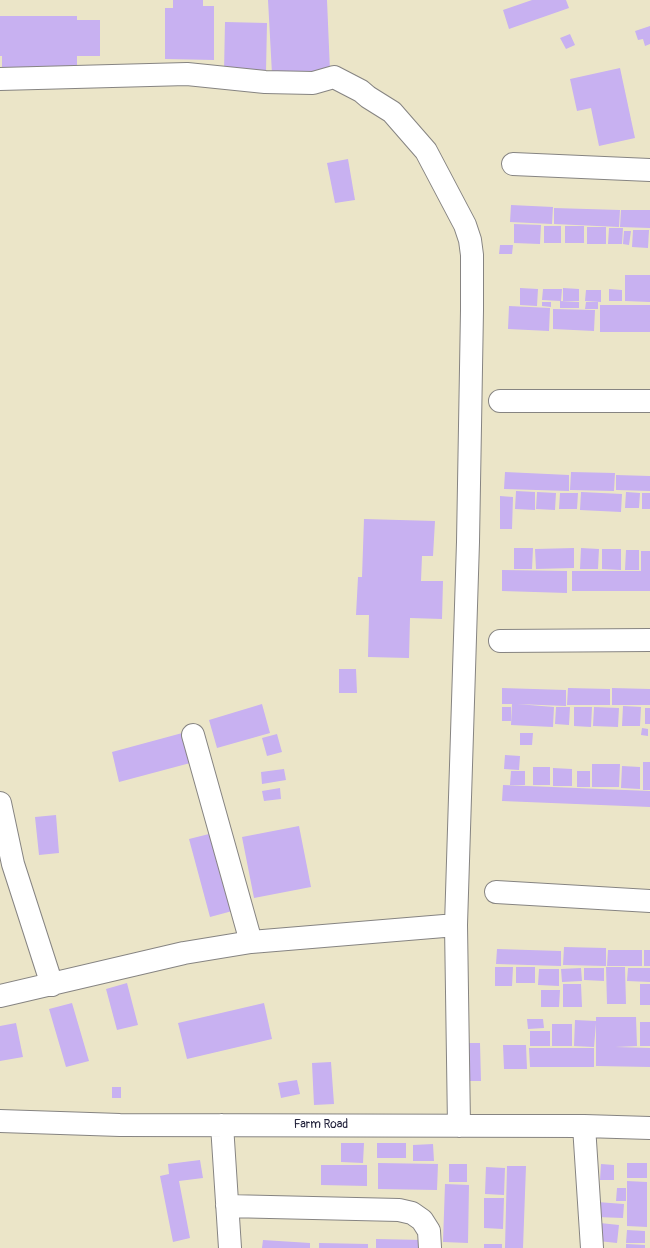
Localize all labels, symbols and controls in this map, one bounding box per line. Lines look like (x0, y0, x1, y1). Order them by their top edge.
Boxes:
street label: Farm Road (294, 1118, 348, 1132)

